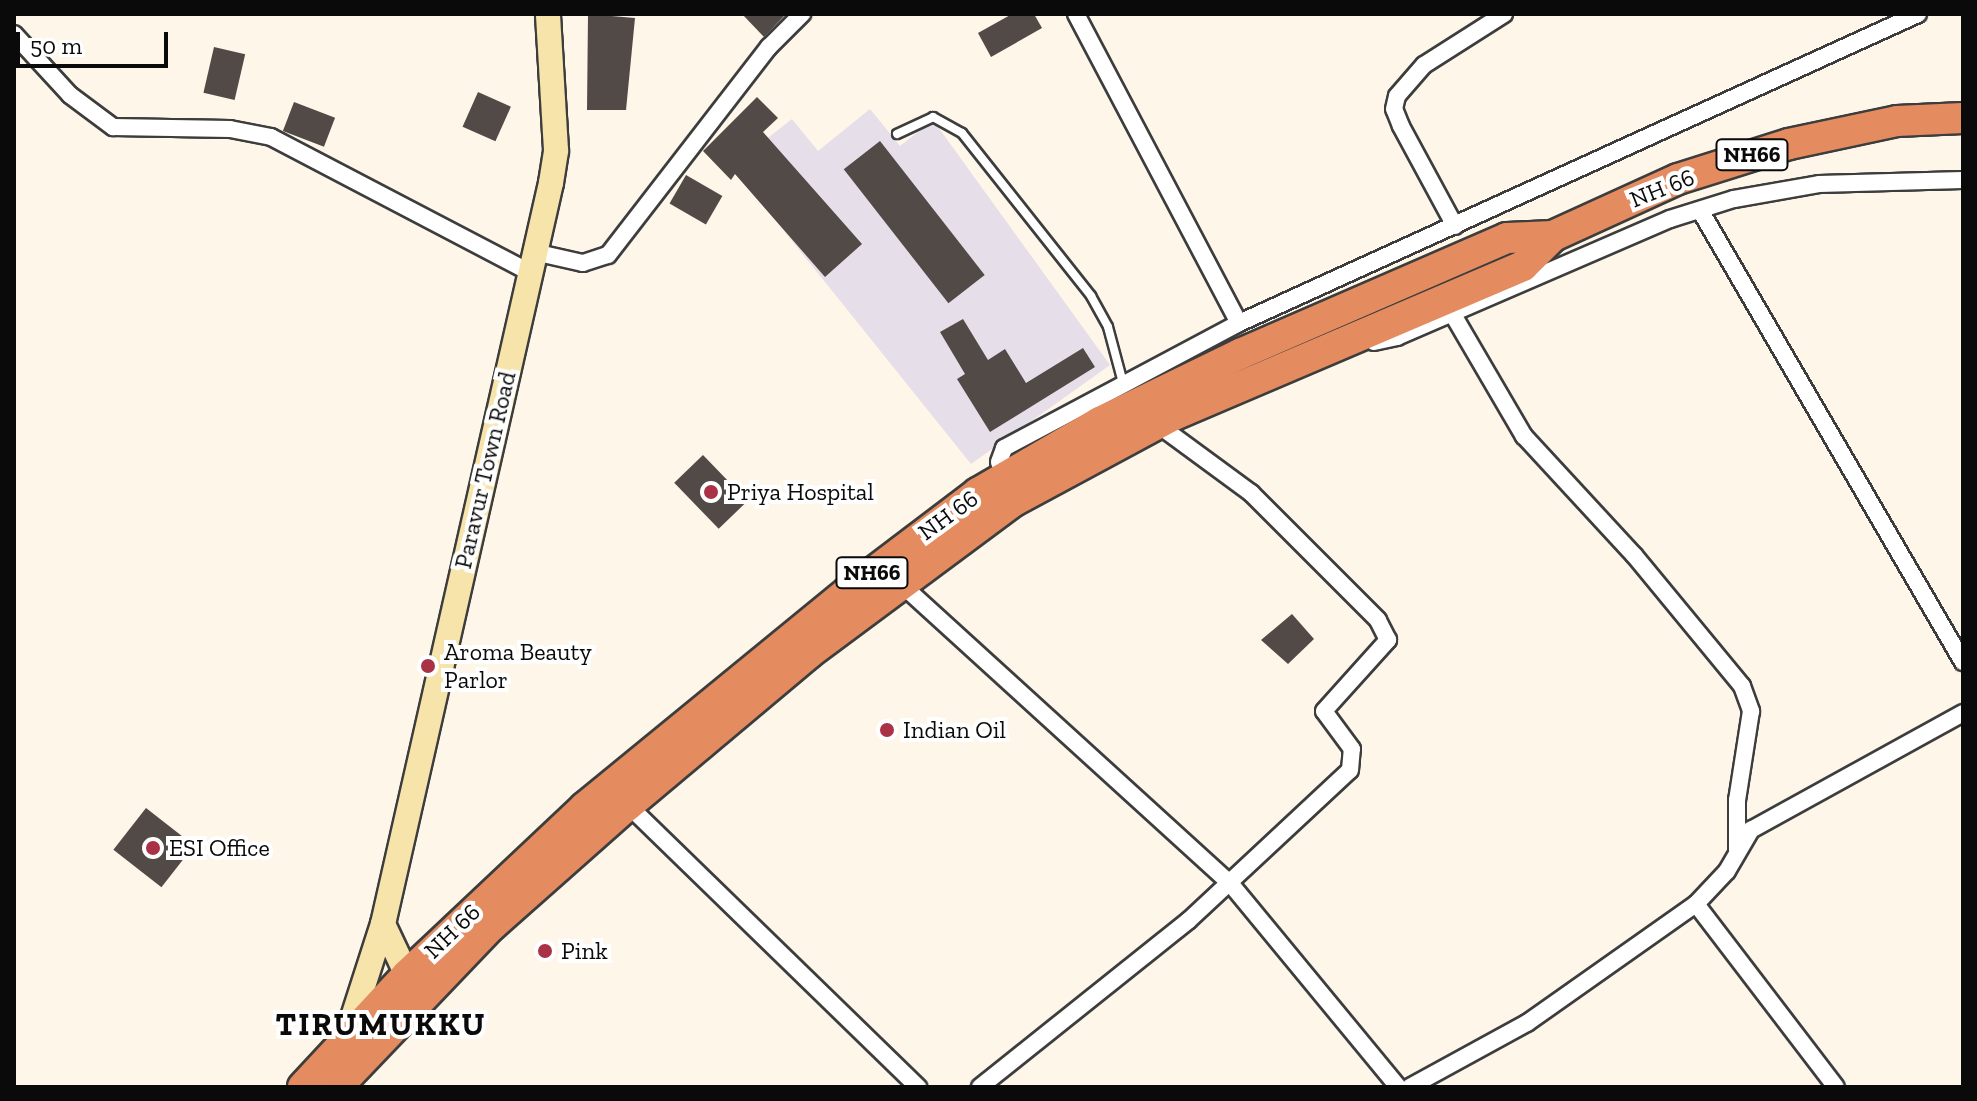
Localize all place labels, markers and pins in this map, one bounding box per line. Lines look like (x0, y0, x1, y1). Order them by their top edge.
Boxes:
place label: Priya Hospital (727, 478, 874, 506)
marker: Priya Hospital (702, 483, 720, 501)
place label: Aroma Beauty Parlor (444, 638, 592, 694)
marker: Aroma Beauty Parlor (419, 657, 437, 675)
place label: Indian Oil (903, 716, 1006, 744)
marker: Indian Oil (878, 721, 896, 739)
place label: ESI Office (169, 834, 270, 862)
marker: ESI Office (144, 839, 162, 857)
place label: Pink (561, 937, 608, 965)
marker: Pink (536, 942, 554, 960)

